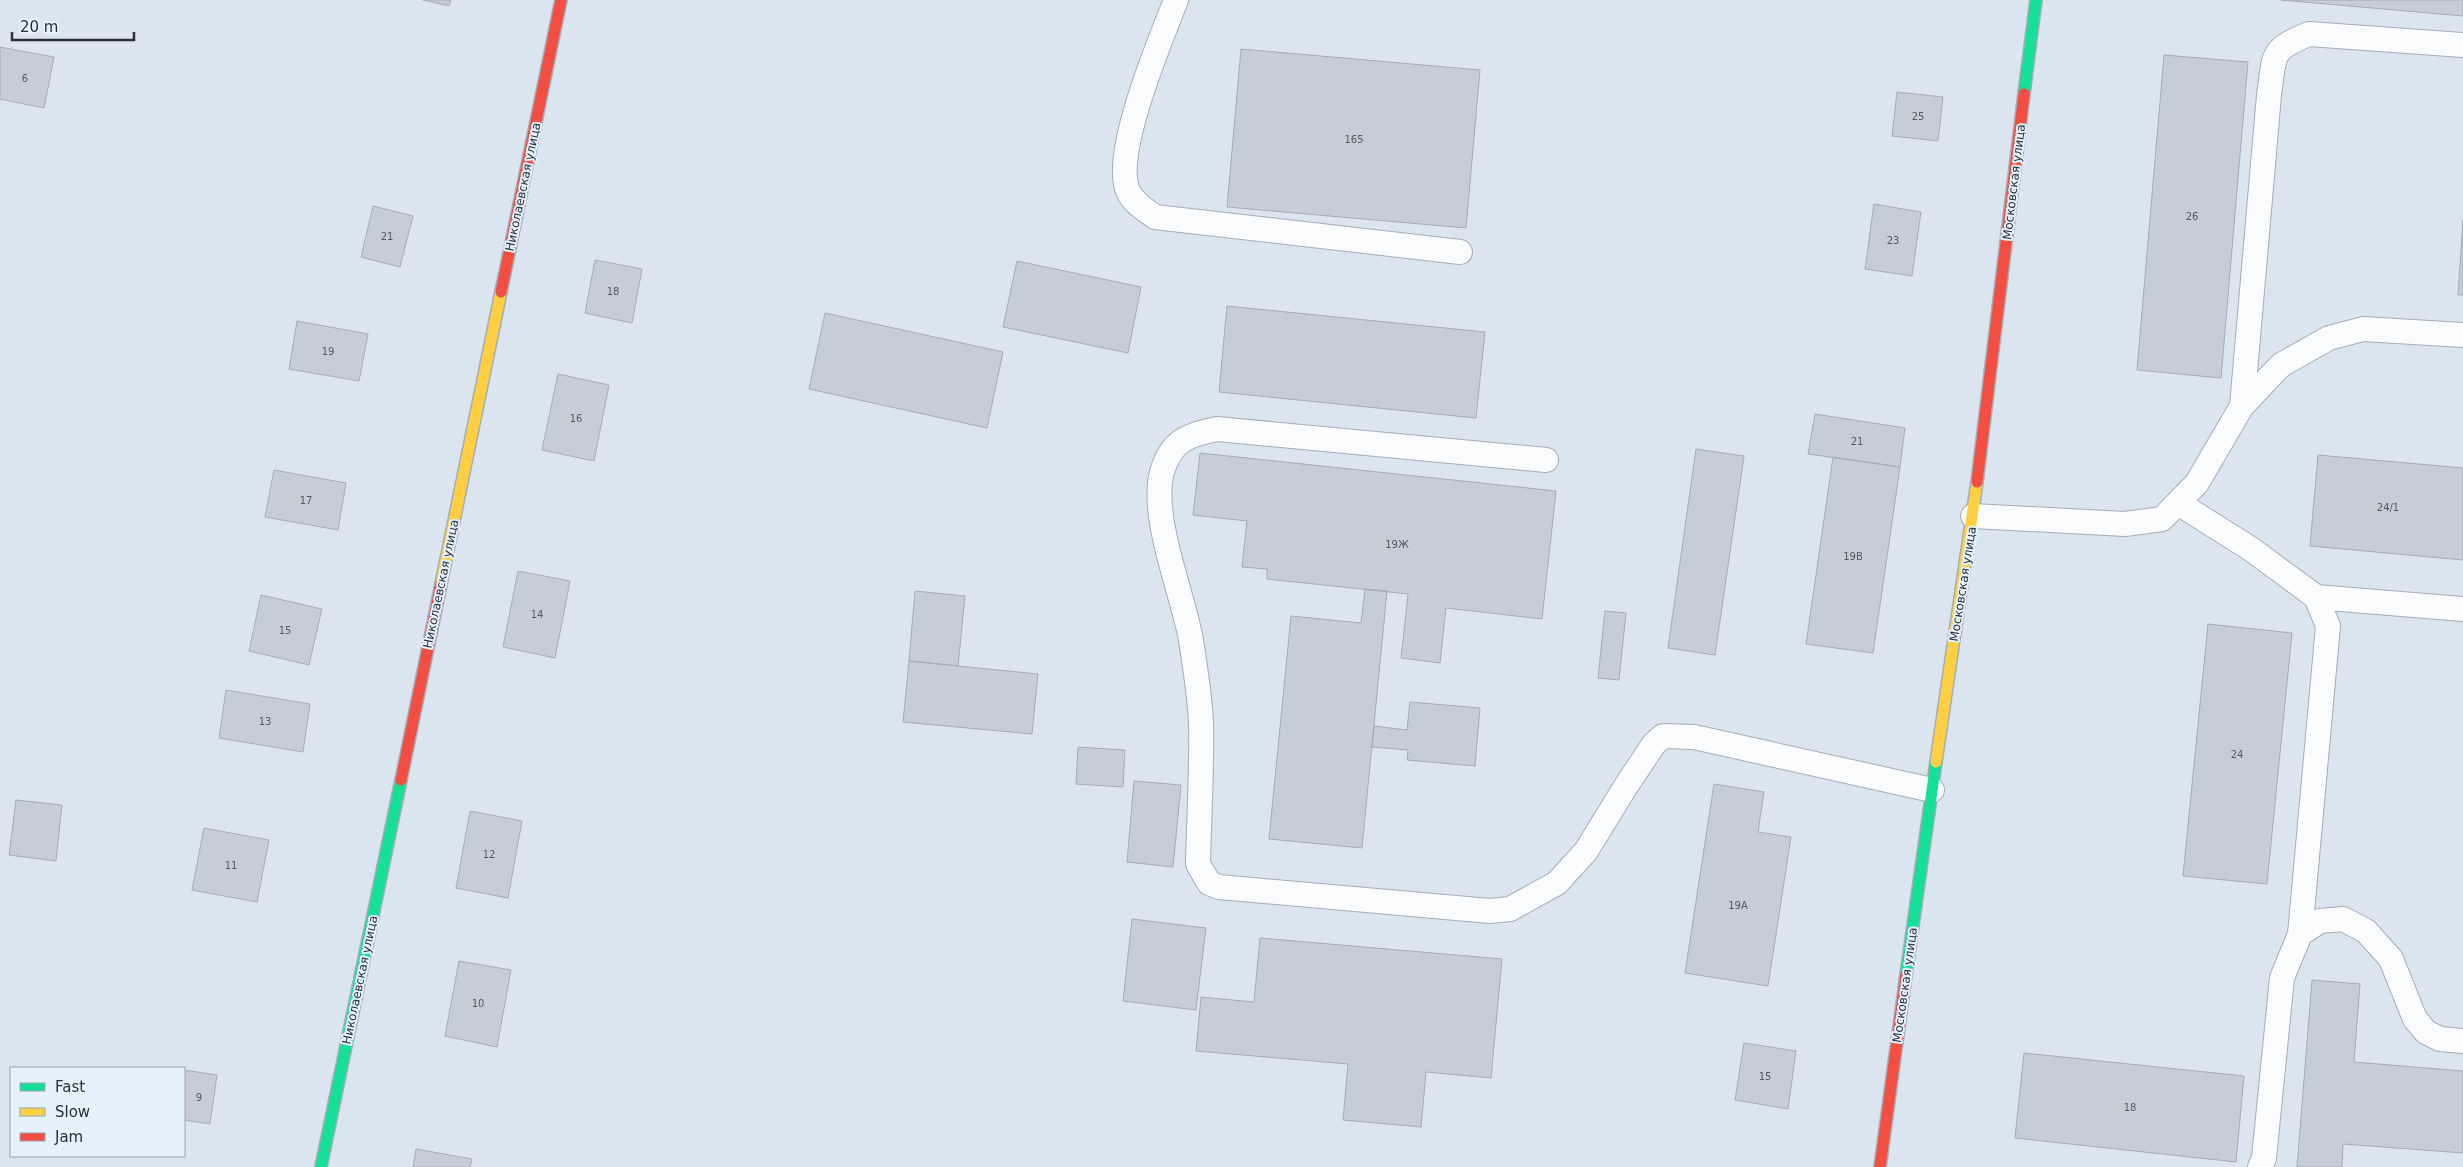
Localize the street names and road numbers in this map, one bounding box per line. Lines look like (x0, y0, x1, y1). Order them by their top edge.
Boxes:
street label: Николаевская улица (503, 121, 543, 253)
street label: Московская улица (2000, 123, 2028, 241)
street label: Николаевская улица (421, 518, 461, 650)
street label: Московская улица (1947, 525, 1979, 643)
street label: Николаевская улица (340, 914, 380, 1046)
street label: Московская улица (1890, 926, 1920, 1044)

